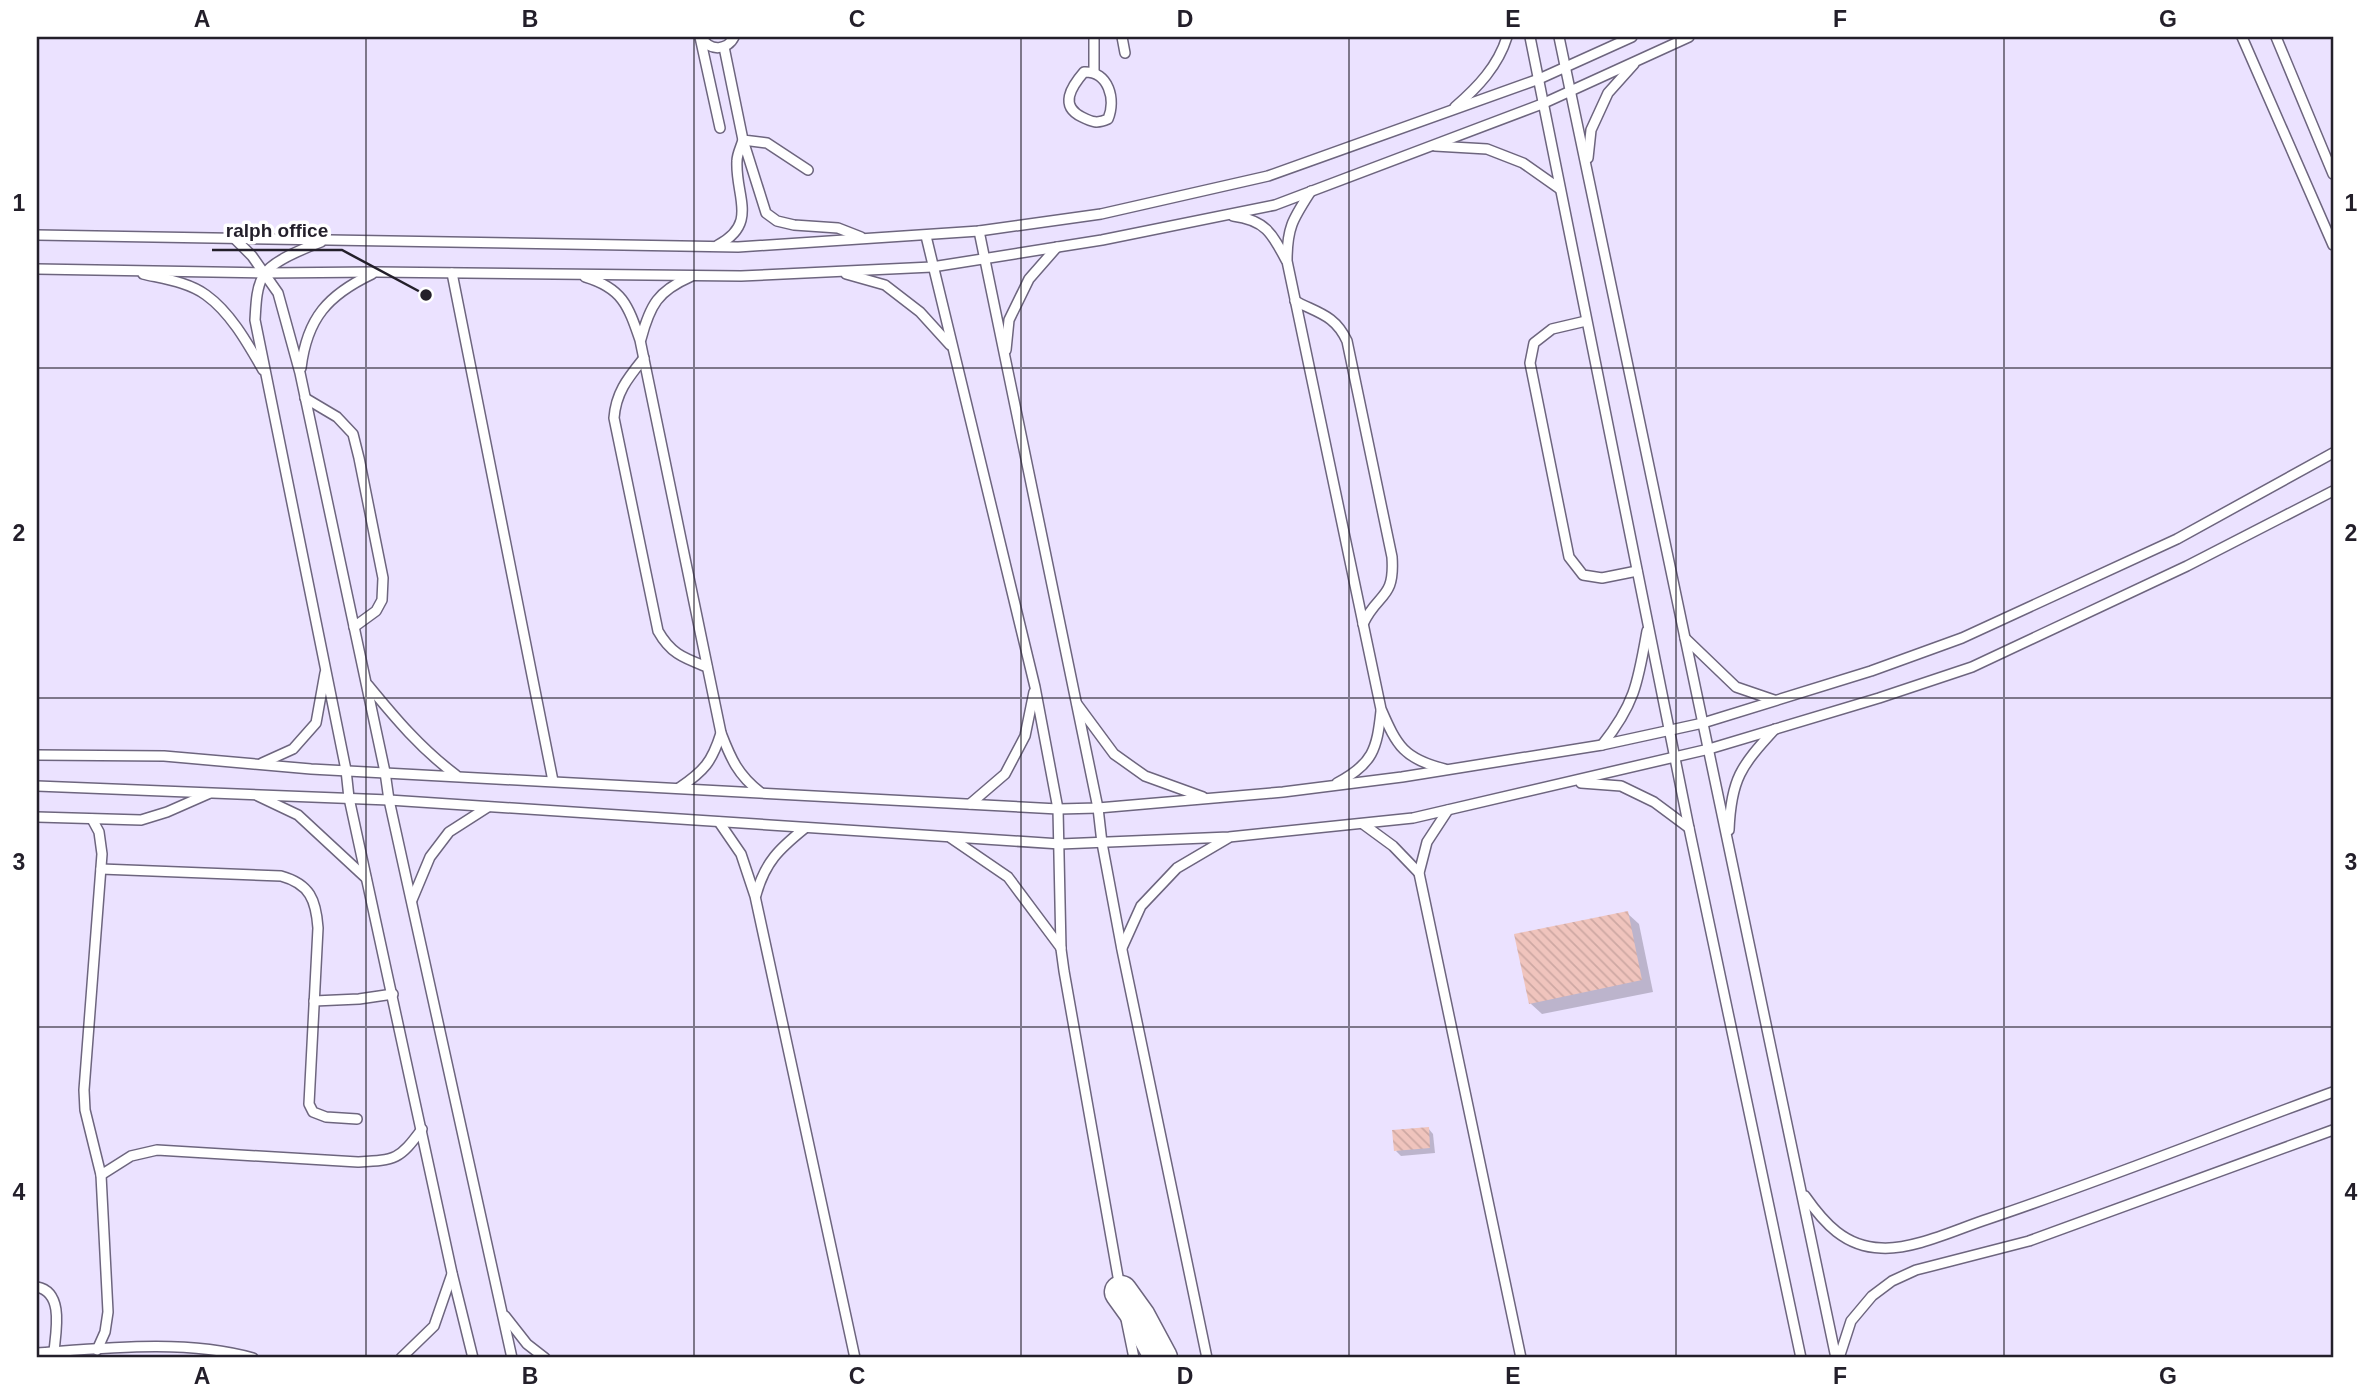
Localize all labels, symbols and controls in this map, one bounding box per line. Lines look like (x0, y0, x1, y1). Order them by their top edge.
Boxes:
text: A (194, 6, 210, 32)
text: B (522, 6, 538, 32)
text: C (849, 6, 865, 32)
text: D (1177, 6, 1193, 32)
text: E (1505, 6, 1521, 32)
text: F (1833, 6, 1847, 32)
text: G (2159, 6, 2177, 32)
text: 1 (13, 190, 26, 216)
text: 1 (2345, 190, 2358, 216)
callout: ralph office (212, 210, 342, 250)
text: ralph office (226, 220, 328, 241)
text: 2 (13, 520, 25, 546)
text: 2 (2345, 520, 2357, 546)
text: 3 (13, 849, 25, 875)
text: 3 (2345, 849, 2357, 875)
text: 4 (13, 1179, 26, 1205)
text: 4 (2345, 1179, 2358, 1205)
text: A (194, 1363, 210, 1389)
text: B (522, 1363, 538, 1389)
text: C (849, 1363, 865, 1389)
text: D (1177, 1363, 1193, 1389)
text: E (1505, 1363, 1521, 1389)
text: F (1833, 1363, 1847, 1389)
text: G (2159, 1363, 2177, 1389)

